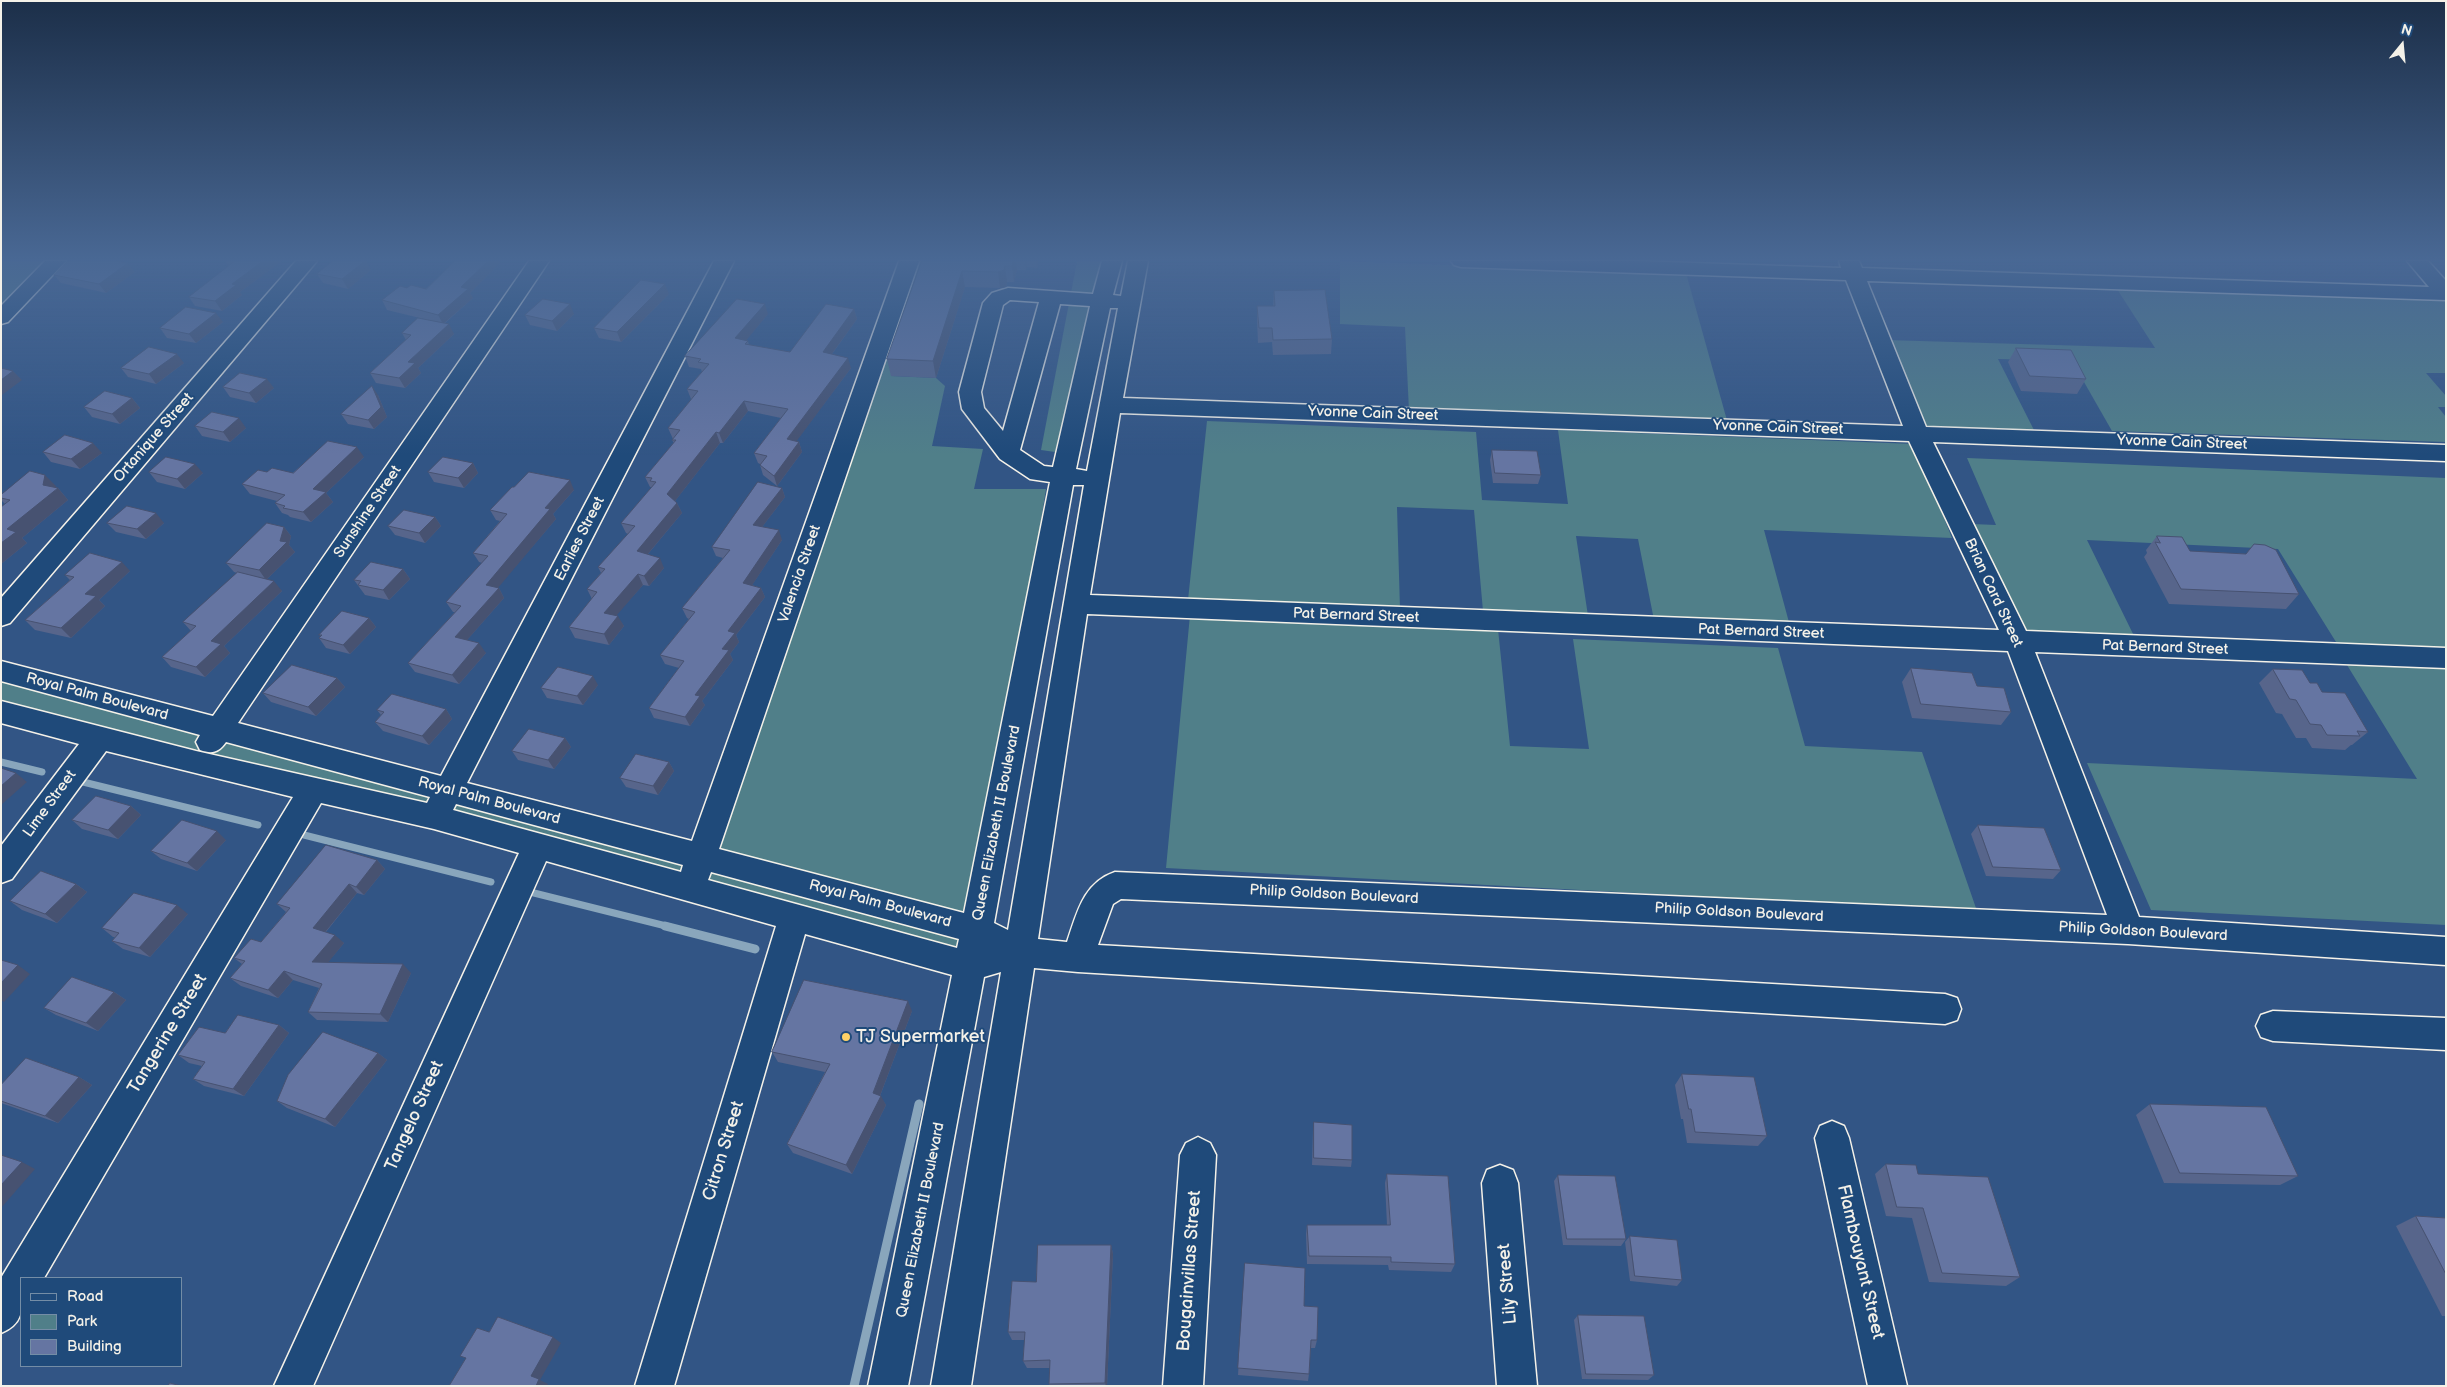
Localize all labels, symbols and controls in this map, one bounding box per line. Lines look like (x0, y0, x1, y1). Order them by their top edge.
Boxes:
north arrow (2377, 20, 2427, 70)
text: N (2399, 21, 2414, 40)
street label: Ortanique Street (110, 390, 198, 486)
street label: Yvonne Cain Street (1307, 403, 1439, 425)
street label: Yvonne Cain Street (1712, 417, 1844, 439)
street label: Yvonne Cain Street (2116, 432, 2248, 454)
street label: Sunshine Street (330, 462, 406, 562)
street label: Earlies Street (551, 494, 609, 584)
street label: Valencia Street (775, 523, 825, 625)
street label: Brian Card Street (1960, 536, 2026, 650)
street label: Pat Bernard Street (1292, 605, 1420, 627)
street label: Pat Bernard Street (1697, 621, 1825, 643)
street label: Pat Bernard Street (2101, 637, 2229, 659)
street label: Royal Palm Boulevard (24, 669, 170, 725)
street label: Queen Elizabeth II Boulevard (969, 724, 1025, 922)
street label: Lime Street (20, 767, 80, 841)
street label: Royal Palm Boulevard (416, 773, 562, 829)
street label: Royal Palm Boulevard (807, 876, 953, 932)
street label: Philip Goldson Boulevard (1249, 882, 1419, 908)
street label: Philip Goldson Boulevard (1654, 900, 1824, 926)
street label: Philip Goldson Boulevard (2058, 919, 2228, 945)
street label: Tangerine Street (124, 970, 212, 1098)
place label: TJ Supermarket (856, 1026, 985, 1048)
marker: TJ Supermarket (840, 1031, 852, 1043)
street label: Tangelo Street (381, 1057, 449, 1175)
street label: Citron Street (699, 1098, 749, 1204)
street label: Queen Elizabeth II Boulevard (893, 1121, 949, 1319)
street label: Flambouyant Street (1832, 1183, 1888, 1341)
street label: Bougainvillas Street (1174, 1190, 1206, 1352)
street label: Lily Street (1494, 1243, 1522, 1325)
legend (20, 1277, 182, 1367)
text: Road (67, 1287, 103, 1306)
text: Park (67, 1312, 97, 1331)
text: Building (67, 1337, 122, 1356)

